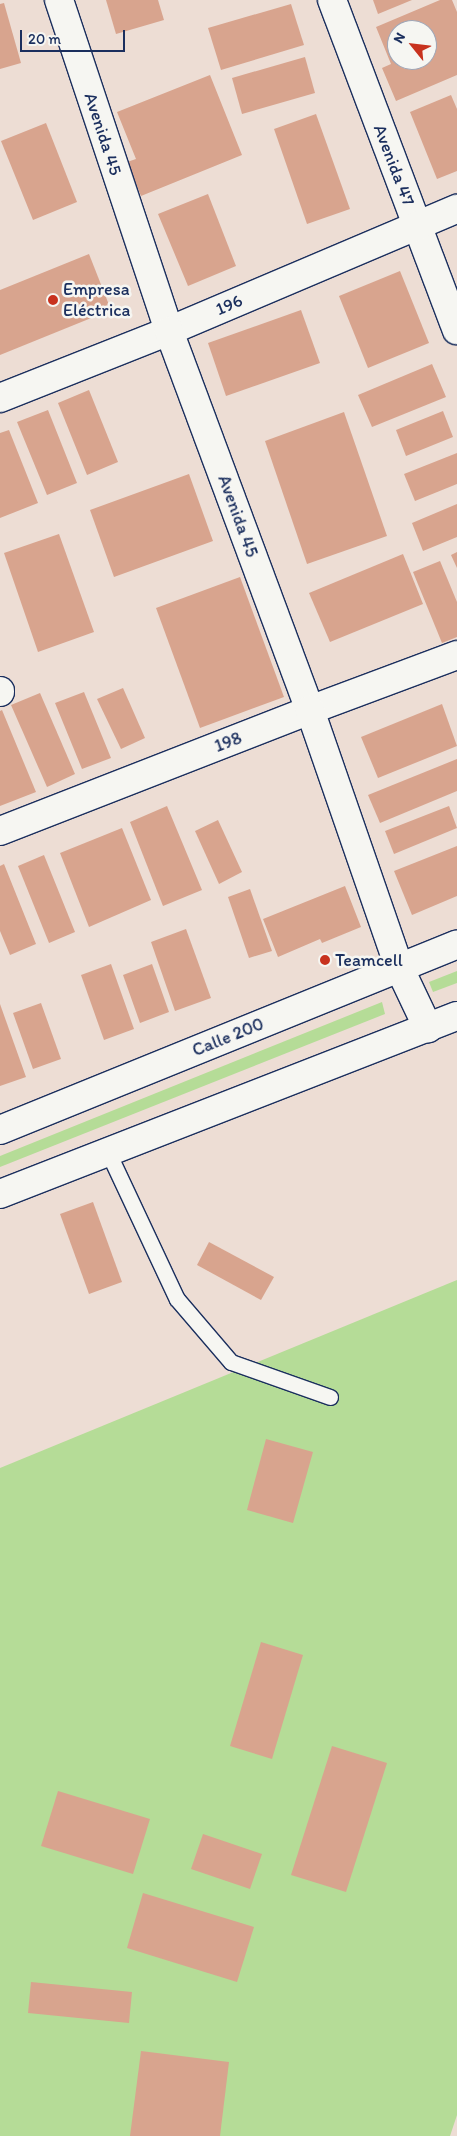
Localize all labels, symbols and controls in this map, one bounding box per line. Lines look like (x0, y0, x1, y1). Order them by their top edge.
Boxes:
scale bar (22, 20, 128, 52)
north arrow (387, 20, 437, 70)
text: 20 m (28, 30, 61, 48)
text: N (390, 30, 409, 46)
street label: Avenida 45 (79, 90, 127, 178)
street label: Avenida 47 (369, 121, 419, 209)
place label: Empresa Eléctrica (63, 279, 130, 322)
street label: 196 (212, 290, 246, 320)
marker: Empresa Eléctrica (47, 294, 59, 306)
street label: Avenida 45 (213, 472, 263, 560)
street label: 198 (211, 727, 245, 757)
place label: Teamcell (335, 949, 403, 971)
marker: Teamcell (319, 954, 331, 966)
street label: Calle 200 (189, 1013, 267, 1061)

